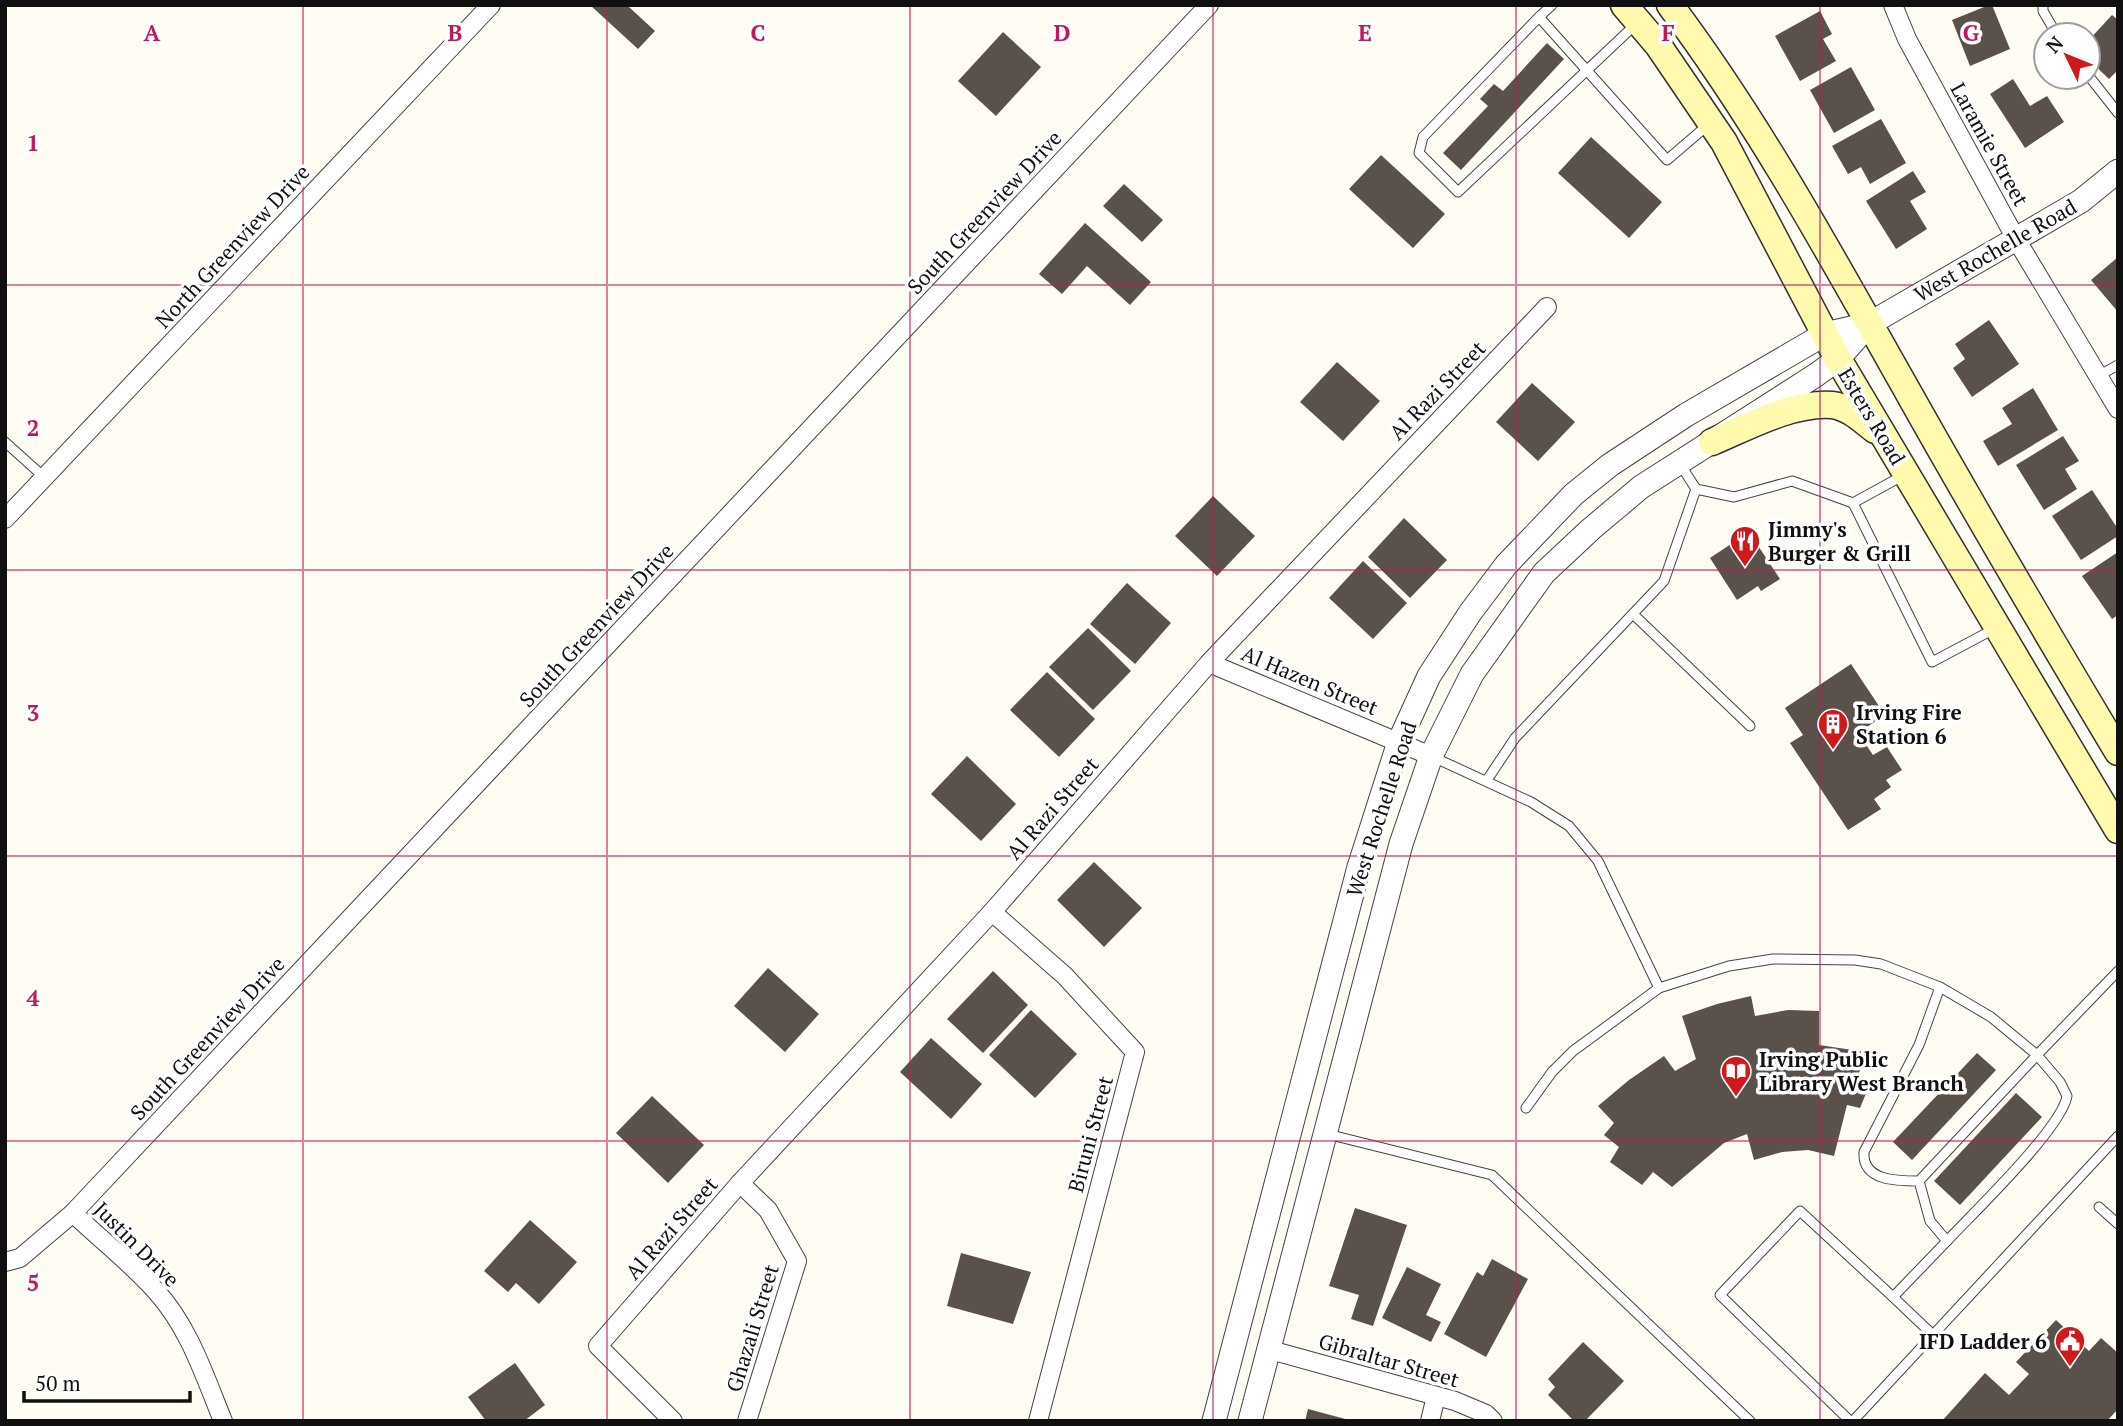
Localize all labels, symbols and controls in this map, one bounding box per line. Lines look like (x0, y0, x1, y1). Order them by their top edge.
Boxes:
text: A (144, 17, 161, 48)
text: B (448, 17, 463, 48)
text: C (751, 17, 766, 48)
text: D (1054, 17, 1071, 48)
text: E (1358, 17, 1372, 48)
text: F (1661, 17, 1675, 48)
text: G (1963, 17, 1980, 48)
north arrow (2032, 21, 2102, 91)
text: N (2040, 30, 2069, 58)
street label: Laramie Street (1945, 77, 2036, 211)
street label: South Greenview Drive (901, 124, 1067, 300)
text: 1 (27, 127, 40, 158)
street label: North Greenview Drive (149, 158, 315, 334)
street label: West Rochelle Road (1909, 192, 2082, 308)
street label: Al Razi Street (1383, 334, 1491, 446)
street label: Esters Road (1832, 362, 1912, 470)
text: 2 (27, 412, 40, 443)
place label: Jimmy's Burger & Grill (1768, 515, 1911, 567)
restaurant icon: Jimmy's Burger & Grill (1728, 524, 1762, 568)
street label: South Greenview Drive (513, 537, 679, 713)
street label: Al Hazen Street (1237, 639, 1383, 721)
text: 3 (27, 697, 40, 728)
place label: Irving Fire Station 6 (1856, 698, 1962, 750)
building icon: Irving Fire Station 6 (1816, 707, 1850, 751)
street label: West Rochelle Road (1339, 717, 1423, 900)
street label: Al Razi Street (1000, 751, 1105, 865)
street label: South Greenview Drive (124, 950, 290, 1126)
text: 4 (27, 982, 40, 1013)
place label: Irving Public Library West Branch (1759, 1045, 1964, 1097)
library icon: Irving Public Library West Branch (1719, 1054, 1753, 1098)
street label: Biruni Street (1061, 1073, 1119, 1195)
street label: Al Razi Street (619, 1171, 724, 1285)
street label: Justin Drive (88, 1195, 186, 1293)
street label: Ghazali Street (719, 1261, 785, 1395)
text: 5 (27, 1267, 40, 1298)
public building icon: IFD Ladder 6 (2053, 1324, 2087, 1368)
street label: Gibraltar Street (1316, 1327, 1463, 1393)
place label: IFD Ladder 6 (1919, 1327, 2047, 1355)
scale bar (24, 1360, 191, 1404)
text: 50 m (35, 1369, 81, 1397)

